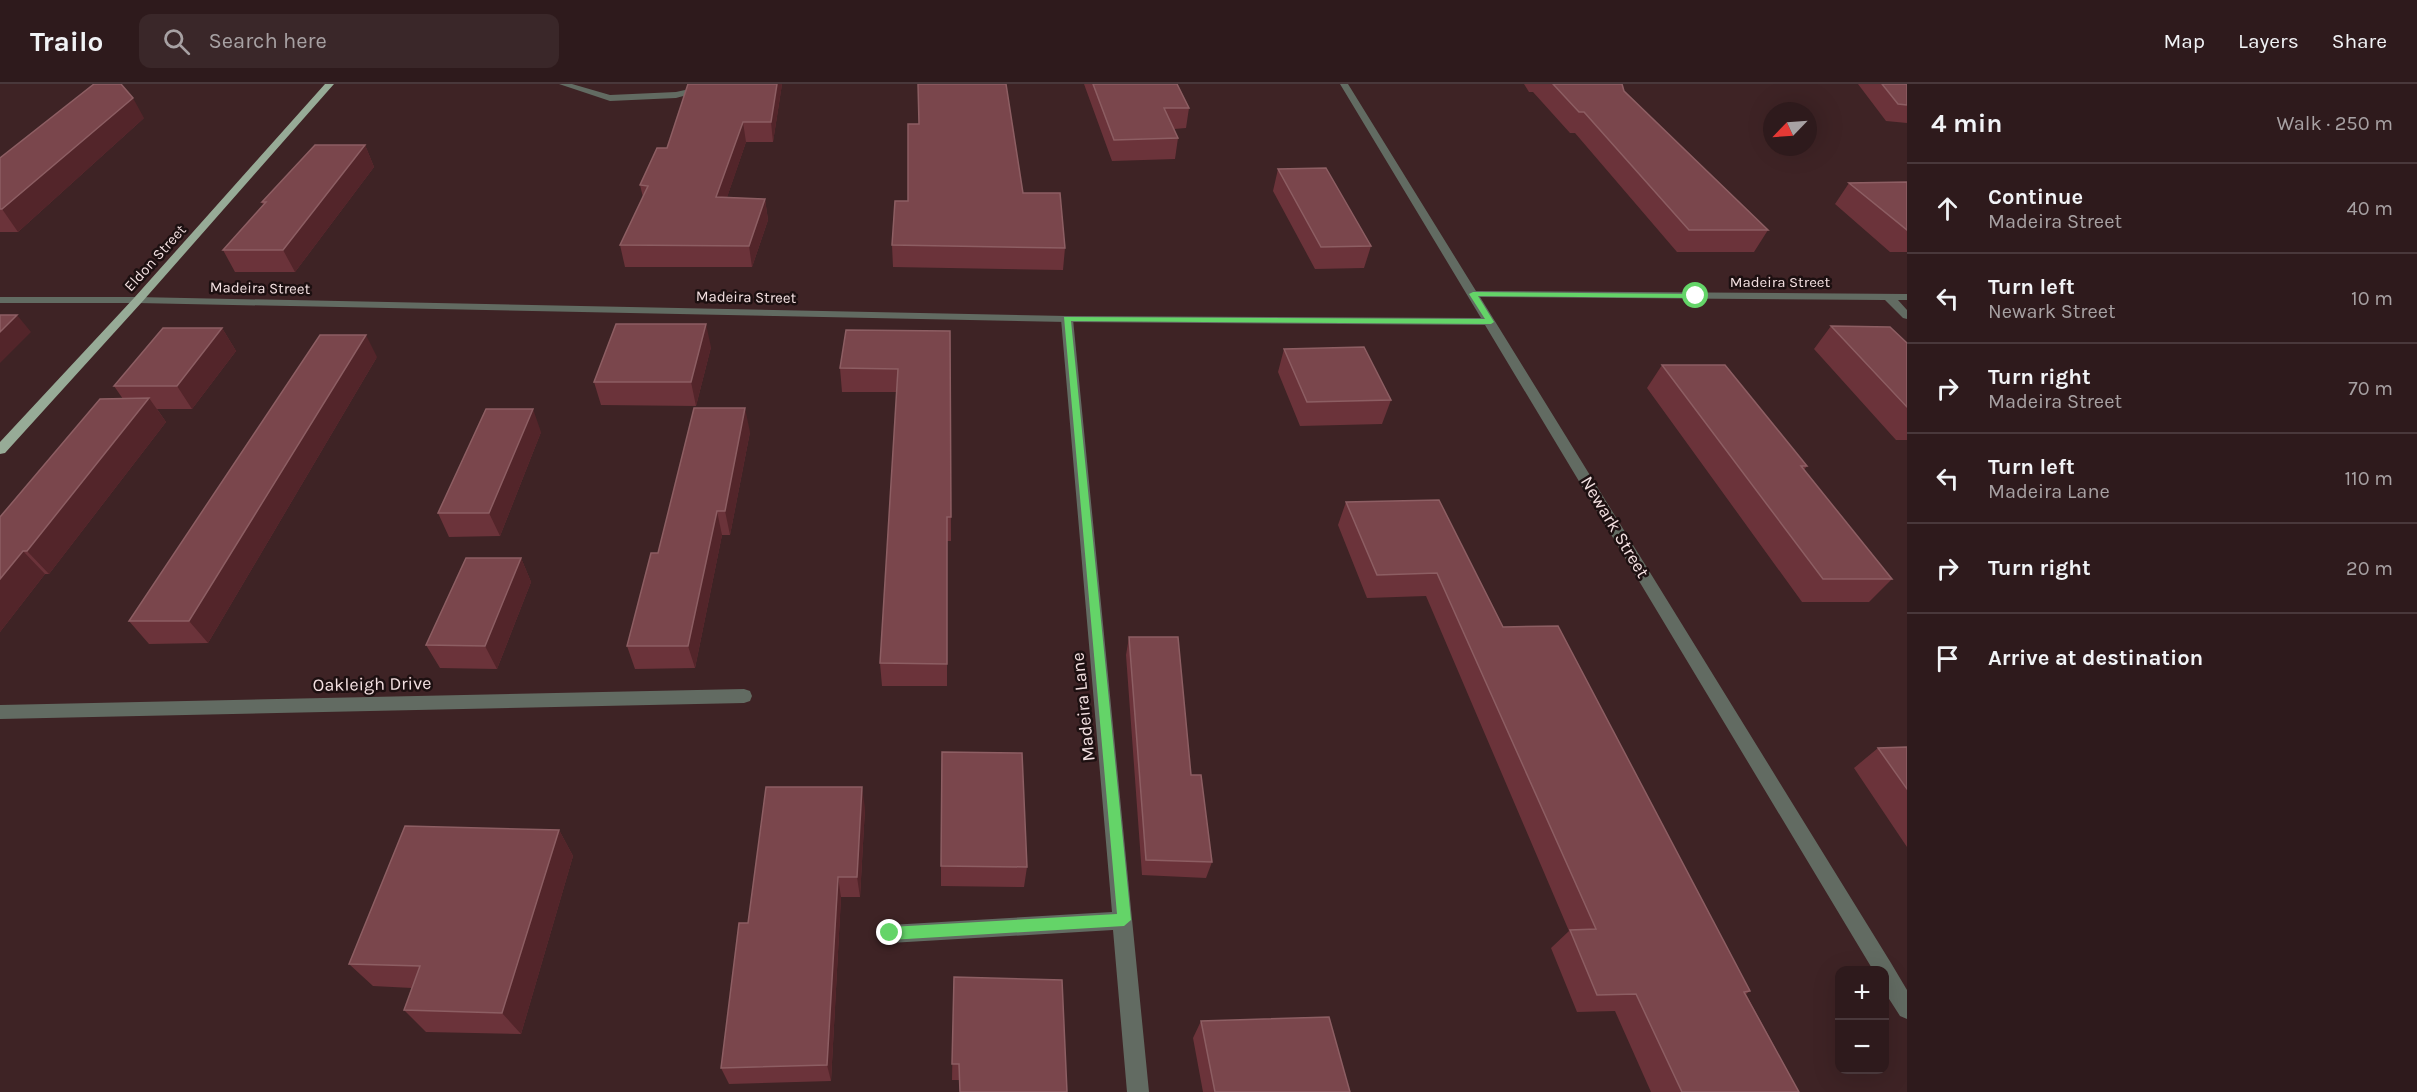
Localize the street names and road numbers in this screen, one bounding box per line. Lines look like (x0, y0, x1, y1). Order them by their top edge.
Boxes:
street label: Eldon Street (120, 221, 190, 295)
street label: Madeira Street (1730, 273, 1831, 291)
street label: Madeira Street (210, 278, 311, 298)
street label: Madeira Street (696, 287, 797, 307)
street label: Newark Street (1576, 472, 1654, 582)
street label: Madeira Lane (1066, 651, 1100, 763)
street label: Oakleigh Drive (312, 672, 432, 696)

